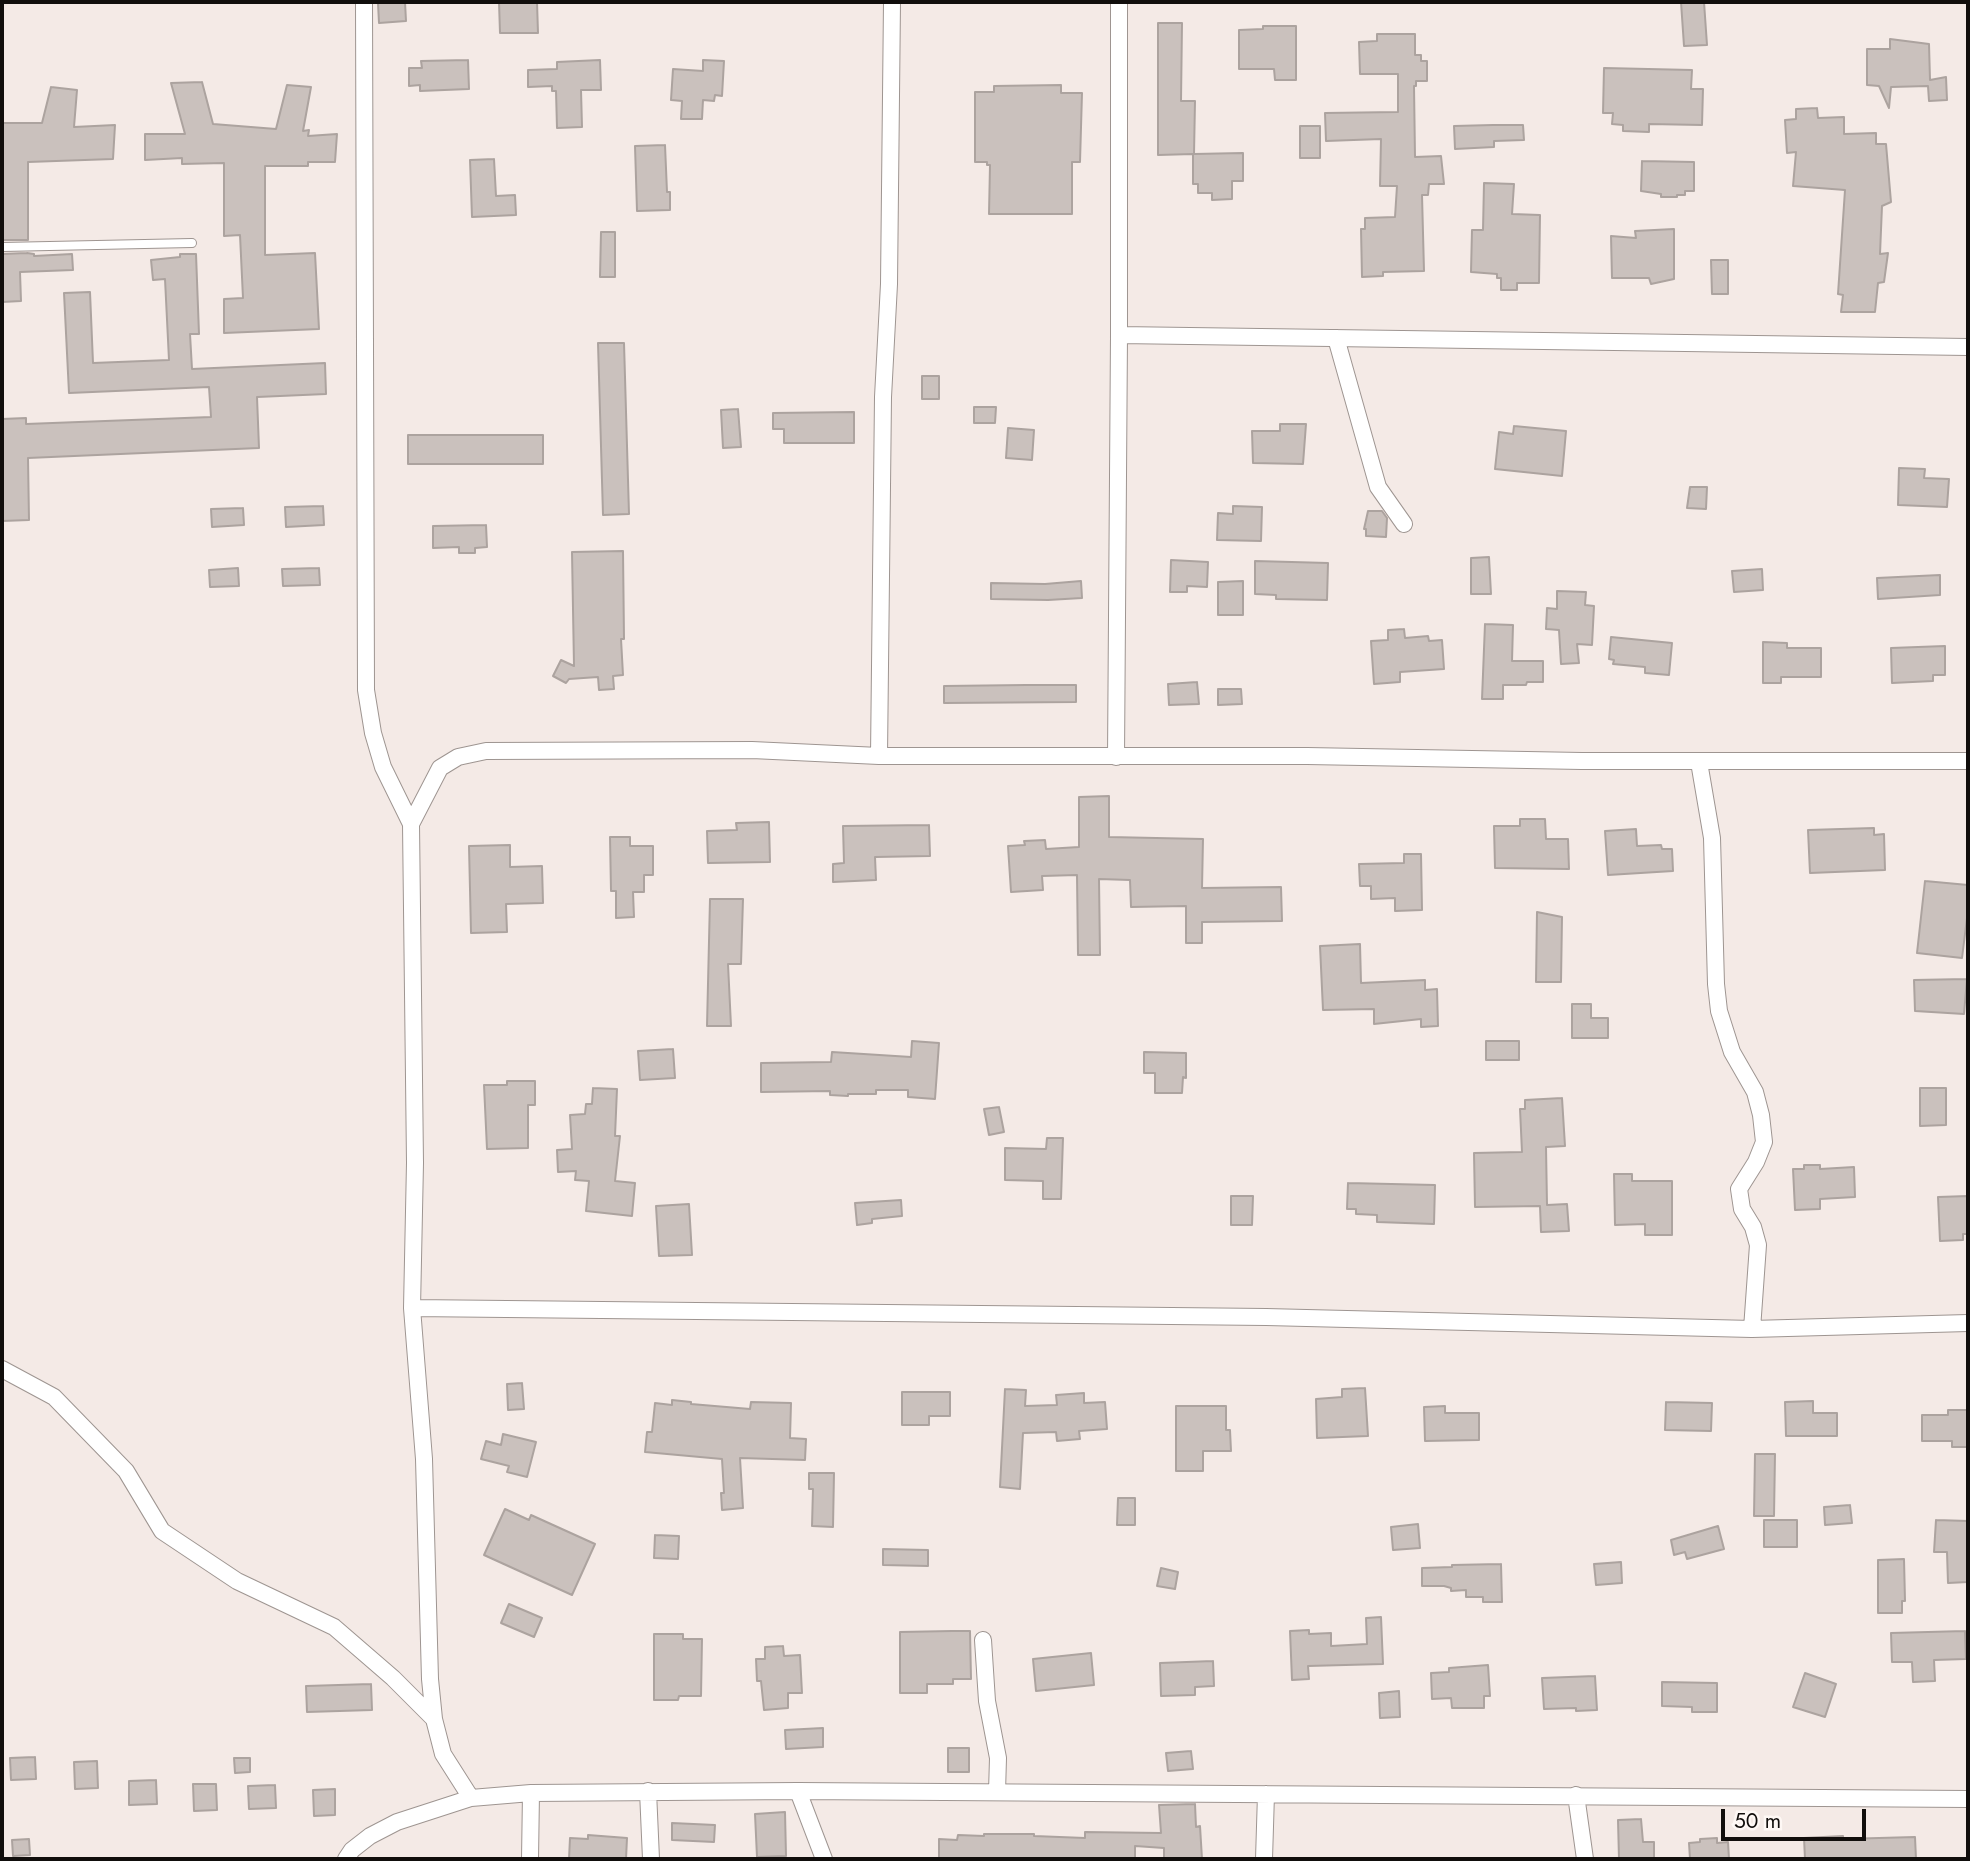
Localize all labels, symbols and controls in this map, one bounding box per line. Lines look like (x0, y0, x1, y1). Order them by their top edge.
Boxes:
scale bar (1725, 1794, 1870, 1838)
text: 50 m (1734, 1806, 1781, 1836)

